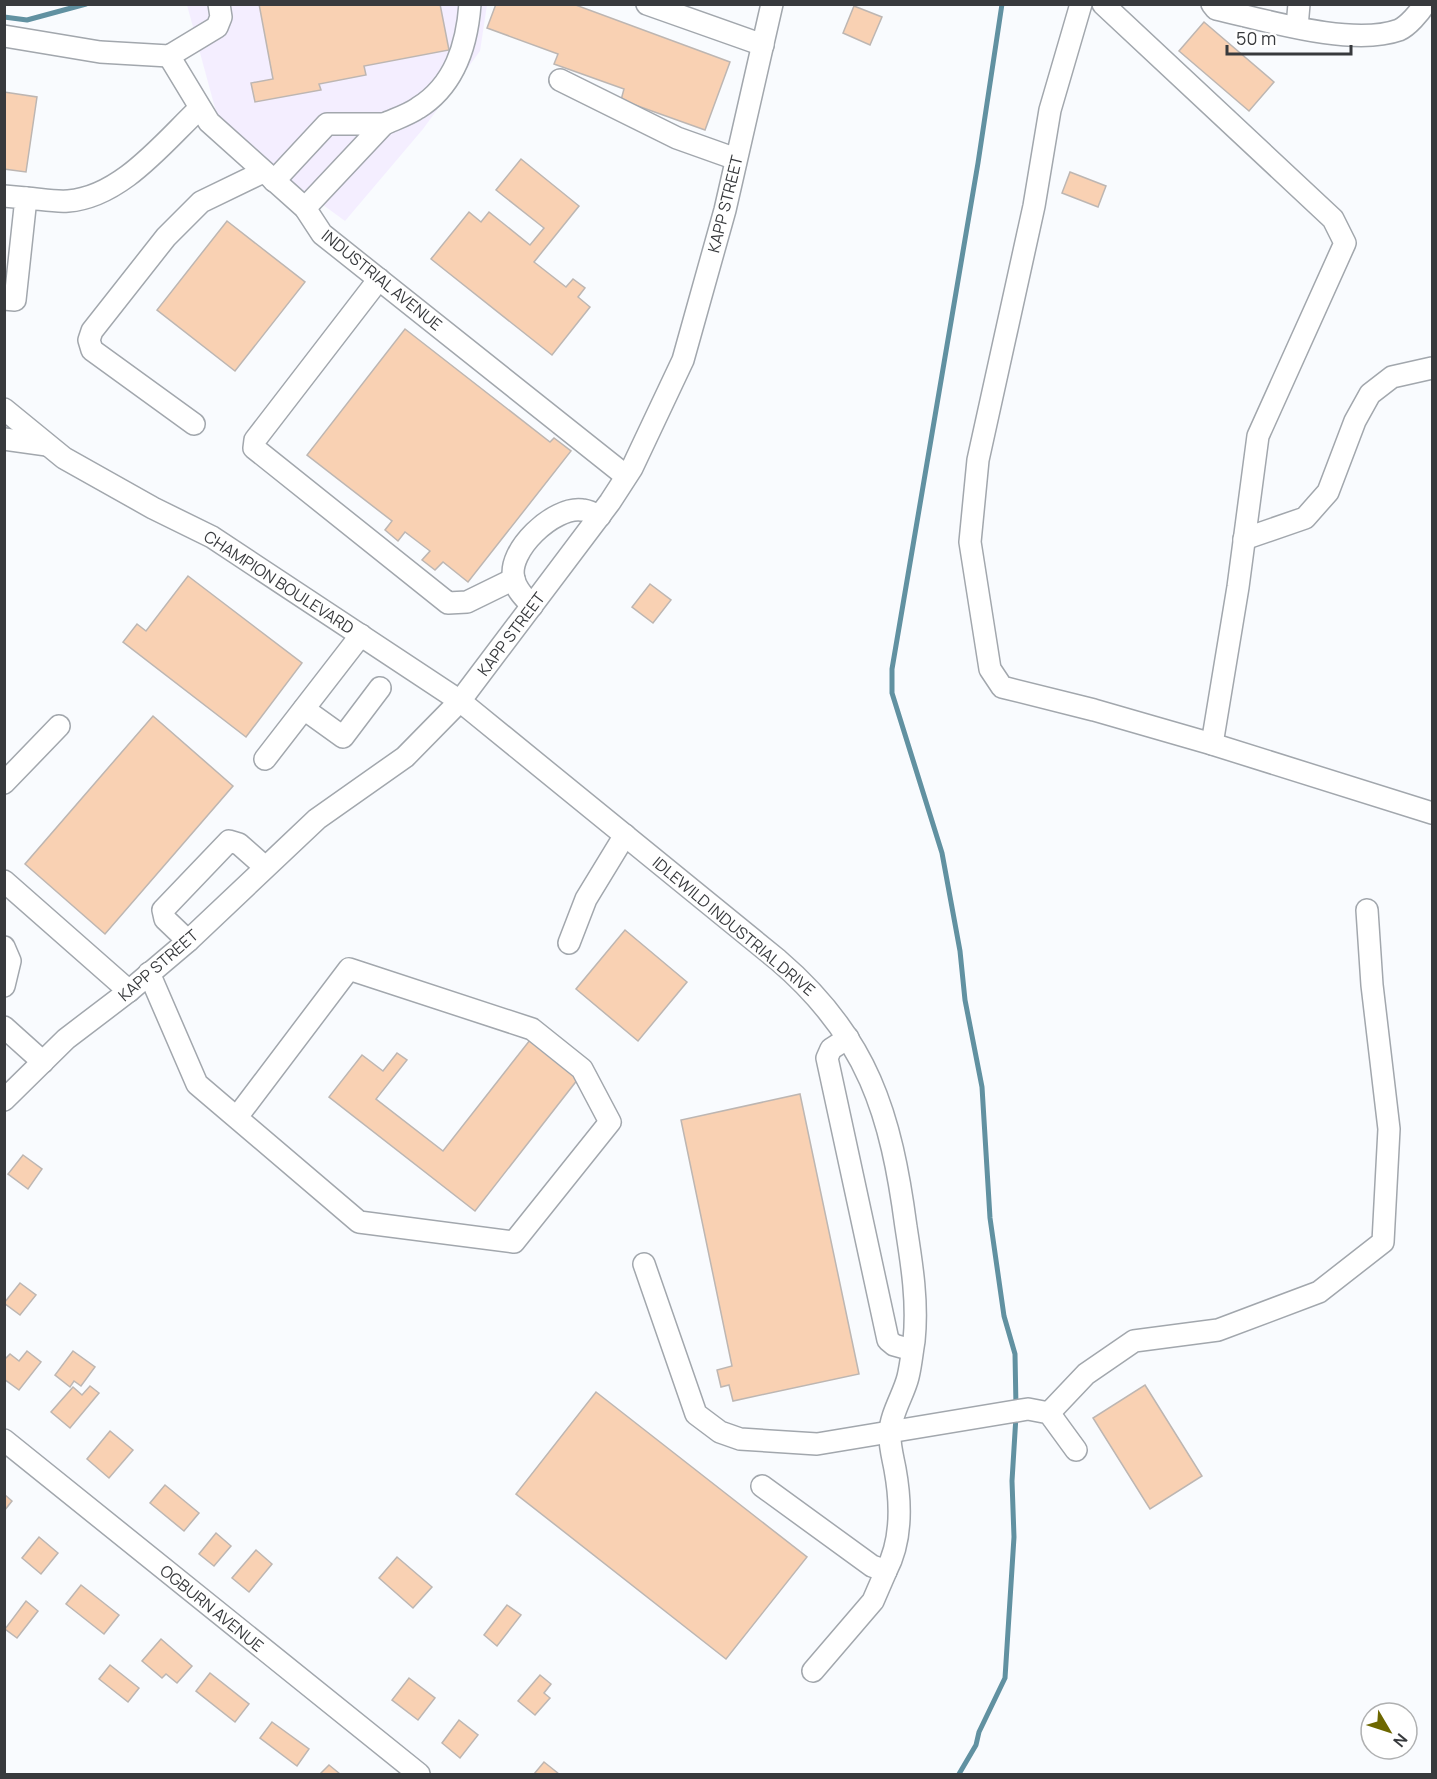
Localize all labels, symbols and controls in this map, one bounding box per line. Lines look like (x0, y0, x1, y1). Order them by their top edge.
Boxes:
scale bar (1227, 18, 1352, 56)
text: 50 m (1236, 26, 1276, 50)
street label: KAPP STREET (702, 153, 748, 255)
street label: INDUSTRIAL AVENUE (317, 224, 447, 336)
street label: CHAMPION BOULEVARD (200, 525, 358, 639)
street label: KAPP STREET (472, 587, 550, 680)
street label: IDLEWILD INDUSTRIAL DRIVE (648, 851, 820, 1001)
street label: KAPP STREET (113, 924, 203, 1006)
street label: OGBURN AVENUE (156, 1559, 268, 1657)
north arrow (1359, 1701, 1419, 1761)
text: N (1388, 1729, 1413, 1752)

